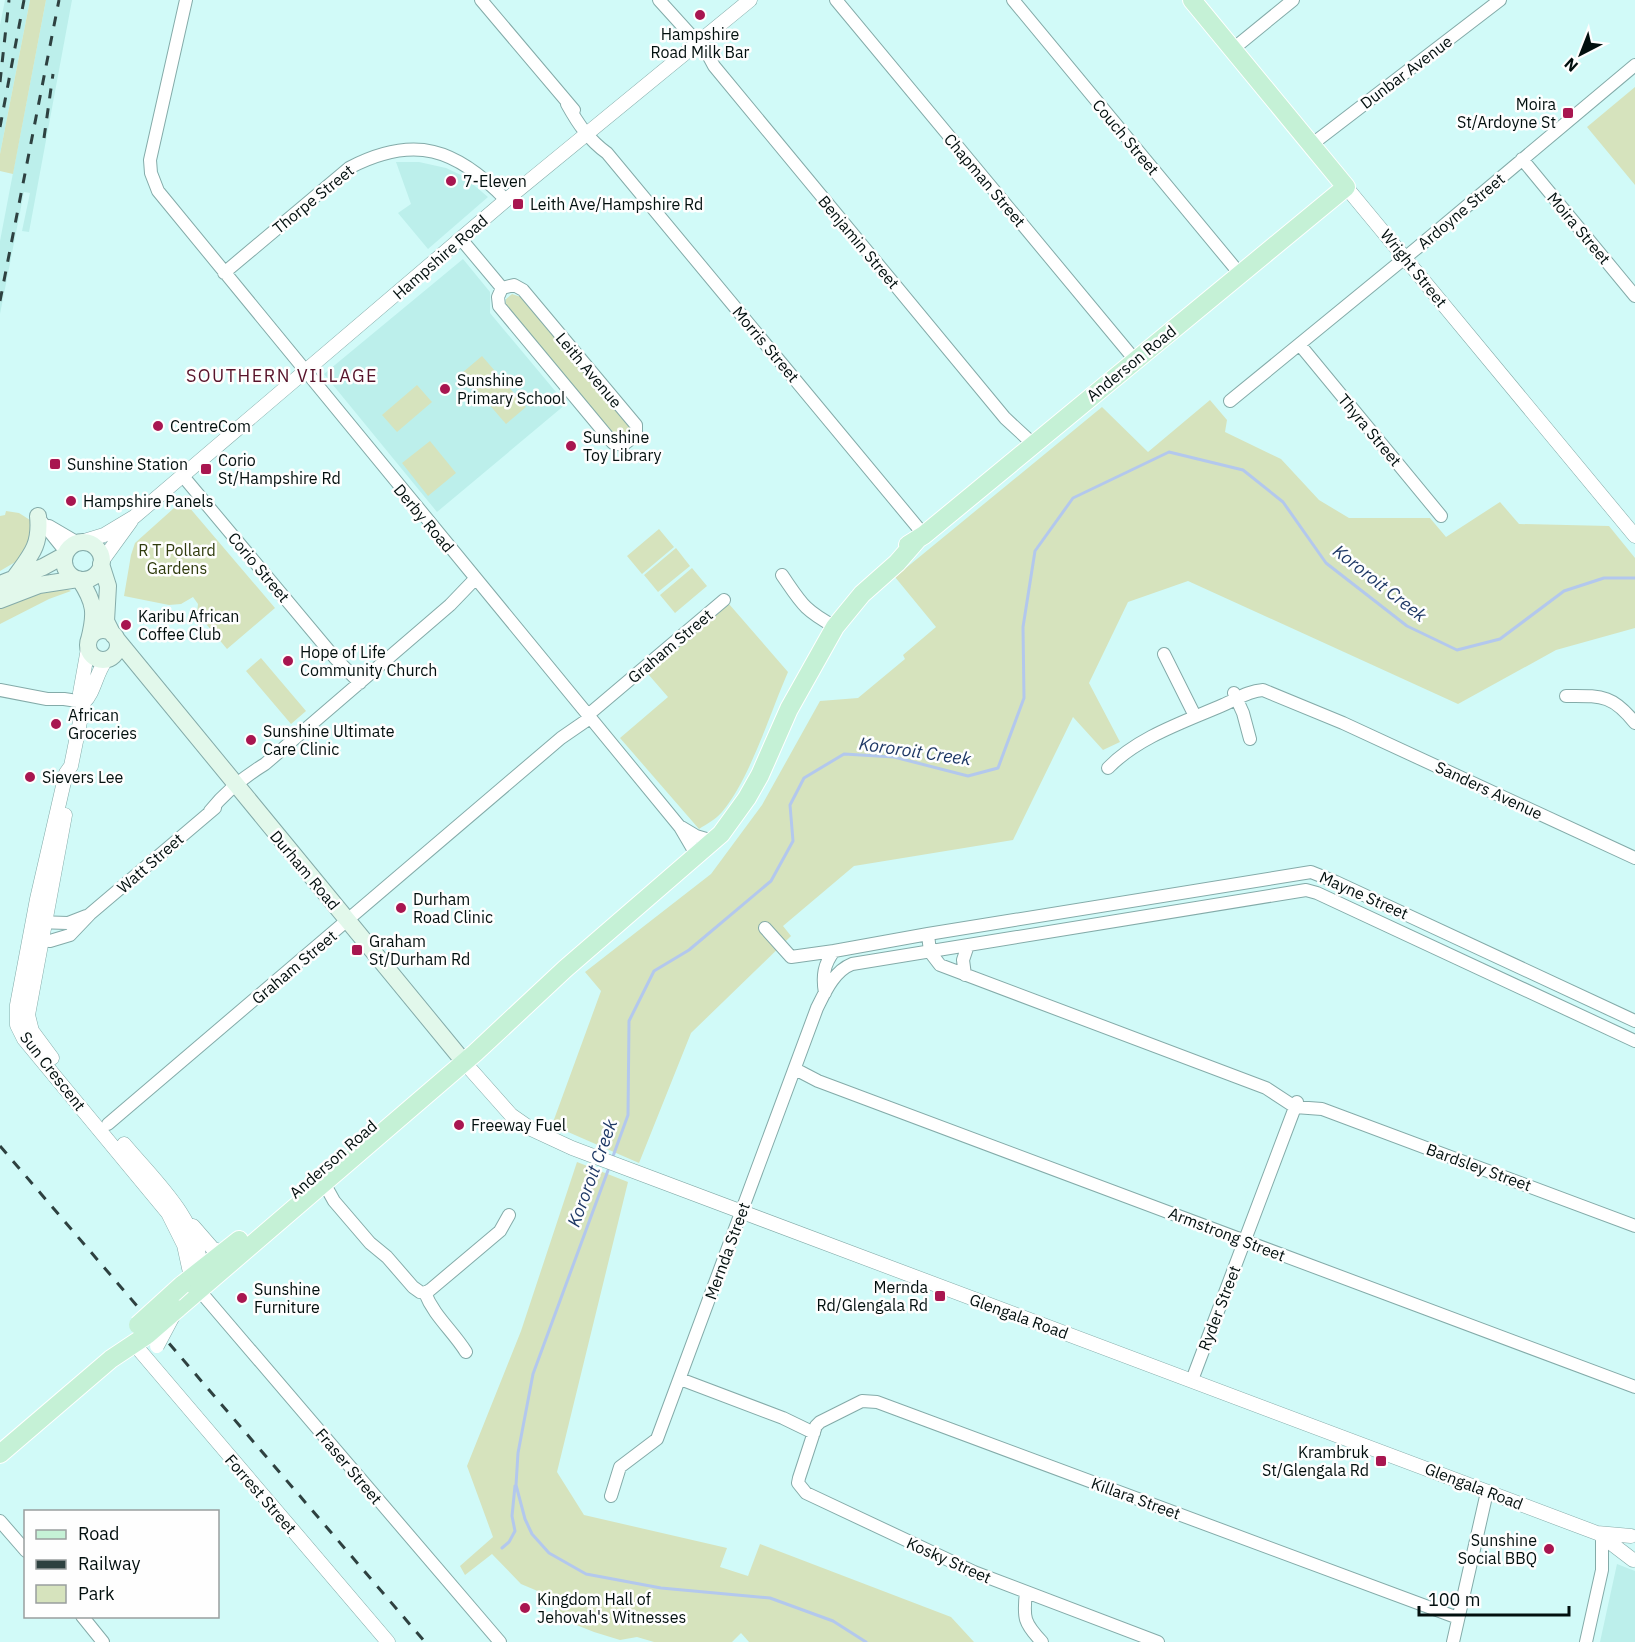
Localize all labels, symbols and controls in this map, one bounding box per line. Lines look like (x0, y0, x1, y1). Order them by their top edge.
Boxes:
marker: Hampshire Road Milk Bar (693, 8, 707, 22)
place label: Hampshire Road Milk Bar (651, 24, 750, 62)
north arrow (1551, 24, 1611, 84)
street label: Dunbar Avenue (1356, 31, 1456, 113)
text: N (1560, 54, 1582, 76)
place label: Moira St/Ardoyne St (1457, 94, 1556, 132)
street label: Couch Street (1089, 95, 1163, 179)
marker: Moira St/Ardoyne St (1561, 106, 1575, 120)
street label: Chapman Street (940, 129, 1030, 231)
street label: Thorpe Street (268, 160, 358, 238)
street label: Ardoyne Street (1413, 169, 1509, 253)
place label: 7-Eleven (463, 171, 527, 191)
marker: 7-Eleven (444, 174, 458, 188)
street label: Moira Street (1543, 188, 1615, 268)
street label: Benjamin Street (814, 191, 904, 293)
place label: Leith Ave/Hampshire Rd (530, 194, 703, 214)
marker: Leith Ave/Hampshire Rd (511, 197, 525, 211)
street label: Hampshire Road (388, 210, 492, 304)
street label: Wright Street (1376, 225, 1452, 311)
street label: Morris Street (728, 302, 804, 386)
street label: Anderson Road (1082, 321, 1180, 405)
street label: Leith Avenue (552, 328, 627, 412)
district label: SOUTHERN VILLAGE (186, 364, 378, 387)
place label: Sunshine Primary School (457, 370, 565, 408)
marker: Sunshine Primary School (438, 382, 452, 396)
street label: Thyra Street (1334, 390, 1406, 470)
place label: CentreCom (170, 416, 251, 436)
marker: CentreCom (151, 419, 165, 433)
place label: Sunshine Toy Library (583, 427, 661, 465)
marker: Sunshine Toy Library (564, 439, 578, 453)
place label: Corio St/Hampshire Rd (218, 450, 341, 488)
place label: Sunshine Station (67, 454, 188, 474)
marker: Sunshine Station (48, 457, 62, 471)
marker: Corio St/Hampshire Rd (199, 462, 213, 476)
street label: Derby Road (390, 480, 458, 556)
place label: Hampshire Panels (83, 491, 213, 511)
marker: Hampshire Panels (64, 494, 78, 508)
street label: Corio Street (224, 528, 294, 606)
water label: Kororoit Creek (1328, 539, 1432, 627)
park label: R T Pollard Gardens (138, 540, 216, 578)
street label: Graham Street (623, 605, 717, 687)
place label: Karibu African Coffee Club (138, 606, 239, 644)
marker: Karibu African Coffee Club (119, 618, 133, 632)
place label: Hope of Life Community Church (300, 642, 437, 680)
marker: Hope of Life Community Church (281, 654, 295, 668)
place label: African Groceries (68, 705, 137, 743)
marker: African Groceries (49, 717, 63, 731)
place label: Sunshine Ultimate Care Clinic (263, 721, 395, 759)
water label: Kororoit Creek (858, 732, 973, 770)
marker: Sunshine Ultimate Care Clinic (244, 733, 258, 747)
street label: Sanders Avenue (1432, 756, 1546, 824)
place label: Sievers Lee (42, 767, 124, 787)
marker: Sievers Lee (23, 770, 37, 784)
street label: Durham Road (266, 826, 344, 914)
street label: Watt Street (113, 829, 187, 897)
street label: Mayne Street (1317, 867, 1411, 923)
place label: Durham Road Clinic (413, 889, 493, 927)
marker: Durham Road Clinic (394, 901, 408, 915)
street label: Graham Street (247, 926, 341, 1008)
place label: Graham St/Durham Rd (369, 931, 470, 969)
marker: Graham St/Durham Rd (350, 943, 364, 957)
street label: Sun Crescent (16, 1027, 90, 1115)
street label: Anderson Road (285, 1115, 381, 1203)
place label: Freeway Fuel (471, 1115, 566, 1135)
water label: Kororoit Creek (562, 1115, 622, 1230)
marker: Freeway Fuel (452, 1118, 466, 1132)
street label: Bardsley Street (1424, 1139, 1534, 1195)
street label: Mernda Street (700, 1200, 754, 1302)
street label: Armstrong Street (1166, 1203, 1288, 1265)
street label: Ryder Street (1194, 1263, 1244, 1353)
place label: Mernda Rd/Glengala Rd (817, 1277, 928, 1315)
place label: Sunshine Furniture (254, 1279, 320, 1317)
marker: Mernda Rd/Glengala Rd (933, 1289, 947, 1303)
street label: Glengala Road (967, 1289, 1071, 1343)
marker: Sunshine Furniture (235, 1291, 249, 1305)
street label: Fraser Street (311, 1424, 387, 1508)
place label: Krambruk St/Glengala Rd (1262, 1442, 1370, 1480)
street label: Forrest Street (221, 1450, 301, 1538)
marker: Krambruk St/Glengala Rd (1374, 1454, 1388, 1468)
street label: Glengala Road (1422, 1458, 1526, 1514)
street label: Killara Street (1089, 1473, 1183, 1523)
legend (24, 1510, 219, 1618)
text: Road (78, 1522, 119, 1545)
place label: Sunshine Social BBQ (1458, 1530, 1537, 1568)
street label: Kosky Street (904, 1532, 994, 1588)
marker: Sunshine Social BBQ (1542, 1542, 1556, 1556)
text: Railway (78, 1552, 140, 1575)
scale bar (1419, 1579, 1569, 1617)
text: Park (78, 1582, 115, 1605)
text: 100 m (1428, 1588, 1480, 1611)
place label: Kingdom Hall of Jehovah's Witnesses (537, 1589, 686, 1627)
marker: Kingdom Hall of Jehovah's Witnesses (518, 1601, 532, 1615)

